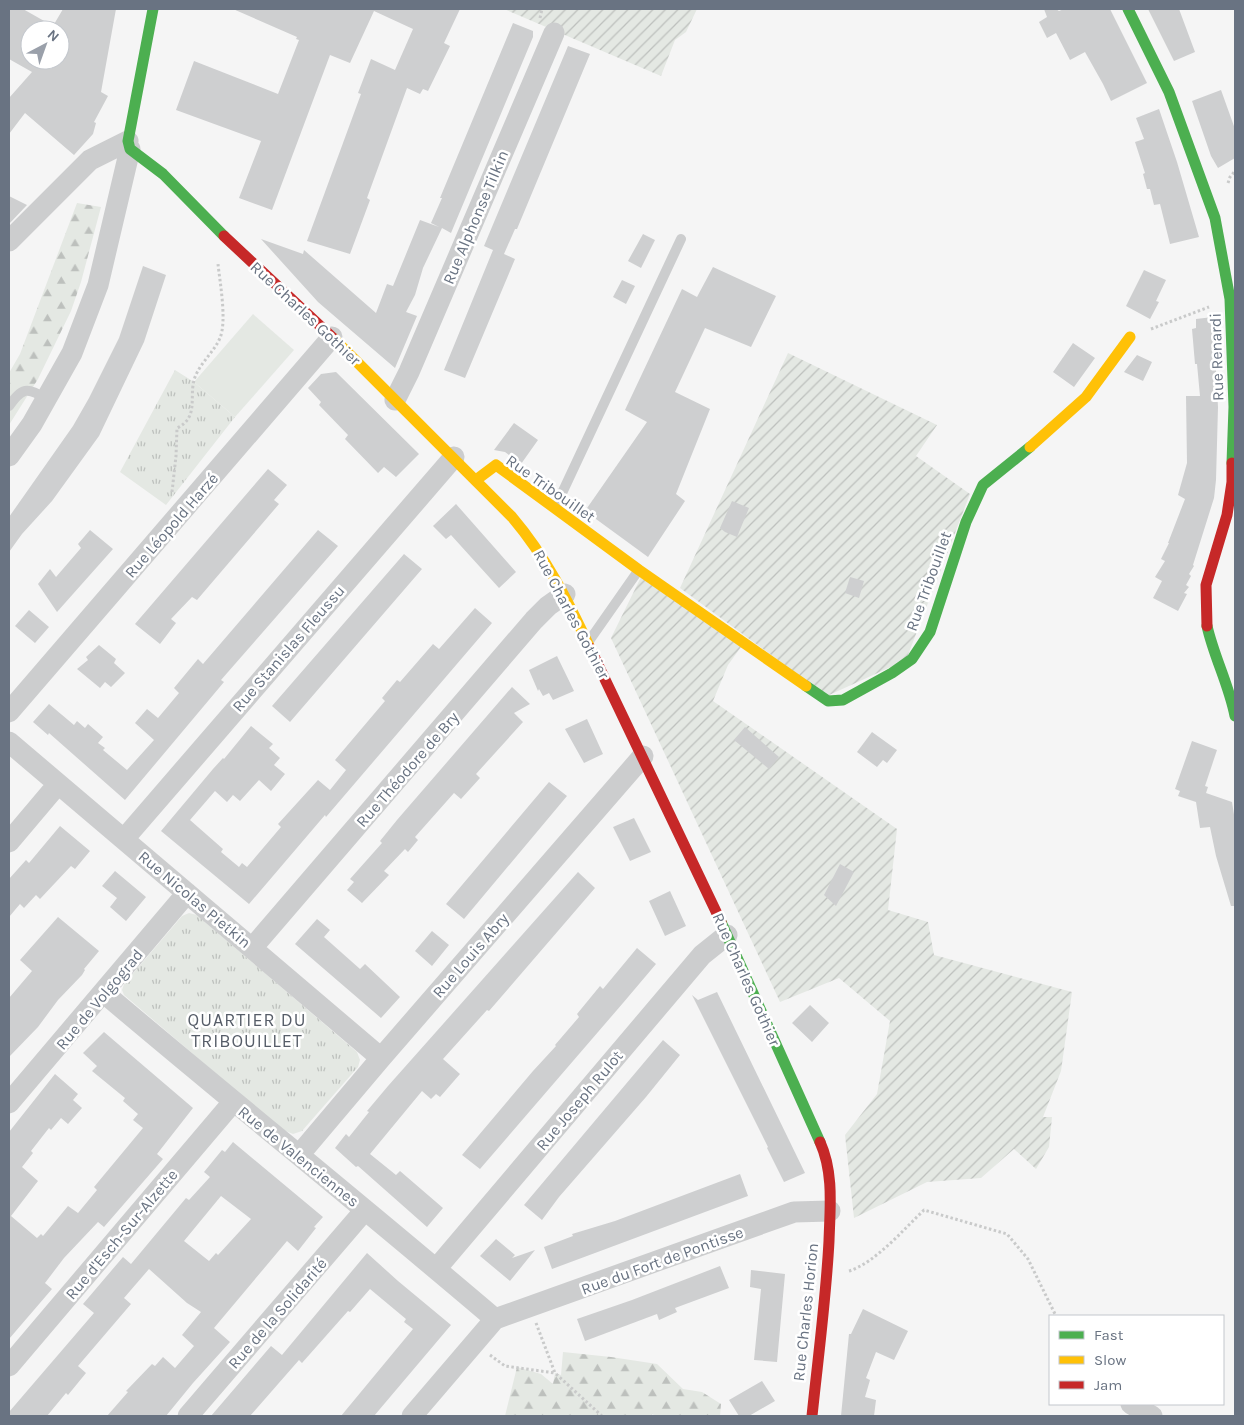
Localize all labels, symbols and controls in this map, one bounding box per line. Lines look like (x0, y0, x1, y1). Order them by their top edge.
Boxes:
north arrow (20, 20, 70, 70)
text: N (44, 26, 63, 45)
street label: Rue Alphonse Tilkin (439, 147, 512, 287)
street label: Rue Charles Gothier (247, 257, 365, 370)
street label: Rue Renardi (1205, 313, 1228, 401)
street label: Rue Tribouillet (502, 451, 599, 526)
street label: Rue Léopold Harzé (121, 469, 222, 582)
street label: Rue Tribouillet (902, 529, 955, 634)
street label: Rue Charles Gothier (529, 546, 614, 682)
street label: Rue Stanislas Fleussu (228, 581, 349, 716)
street label: Rue Théodore de Bry (352, 707, 463, 831)
street label: Rue Nicolas Pietkin (135, 847, 255, 952)
street label: Rue Louis Abry (428, 909, 513, 1002)
street label: Rue Charles Gothier (709, 910, 785, 1049)
street label: Rue de Volgograd (52, 945, 147, 1054)
district label: QUARTIER DU TRIBOUILLET (188, 1009, 306, 1052)
street label: Rue Joseph Rulot (532, 1046, 627, 1154)
street label: Rue de Valenciennes (234, 1102, 363, 1211)
street label: Rue d'Esch-Sur-Alzette (61, 1165, 182, 1303)
street label: Rue du Fort de Pontisse (578, 1222, 746, 1299)
street label: Rue Charles Horion (789, 1242, 822, 1382)
street label: Rue de la Solidarité (224, 1254, 331, 1373)
legend (1049, 1315, 1224, 1405)
text: Fast (1094, 1326, 1124, 1344)
text: Slow (1094, 1351, 1126, 1369)
text: Jam (1094, 1376, 1122, 1394)

